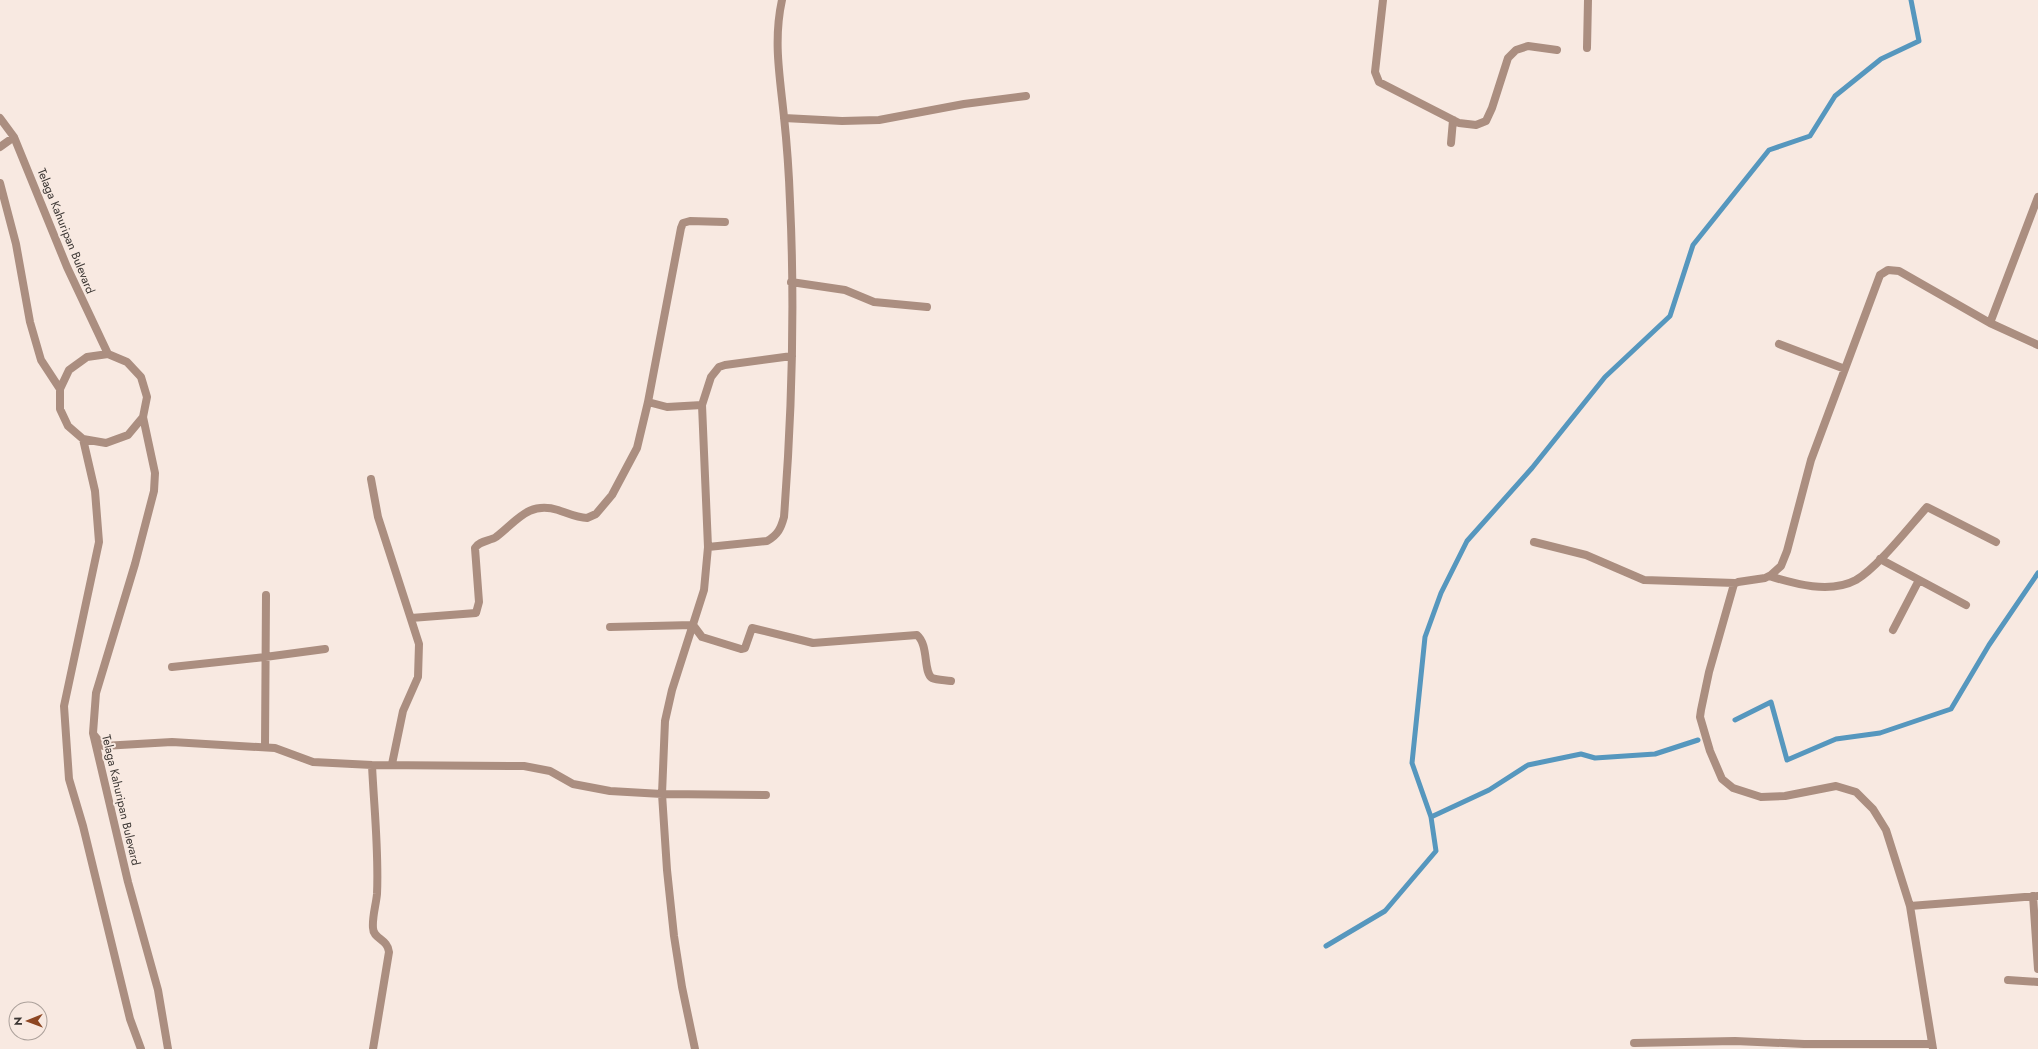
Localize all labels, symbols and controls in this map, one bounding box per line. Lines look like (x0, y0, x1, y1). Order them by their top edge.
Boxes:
street label: Telaga Kahuripan Bulevard (33, 166, 99, 296)
street label: Telaga Kahuripan Bulevard (97, 733, 145, 867)
north arrow (8, 1001, 48, 1041)
text: N (10, 1017, 26, 1026)

